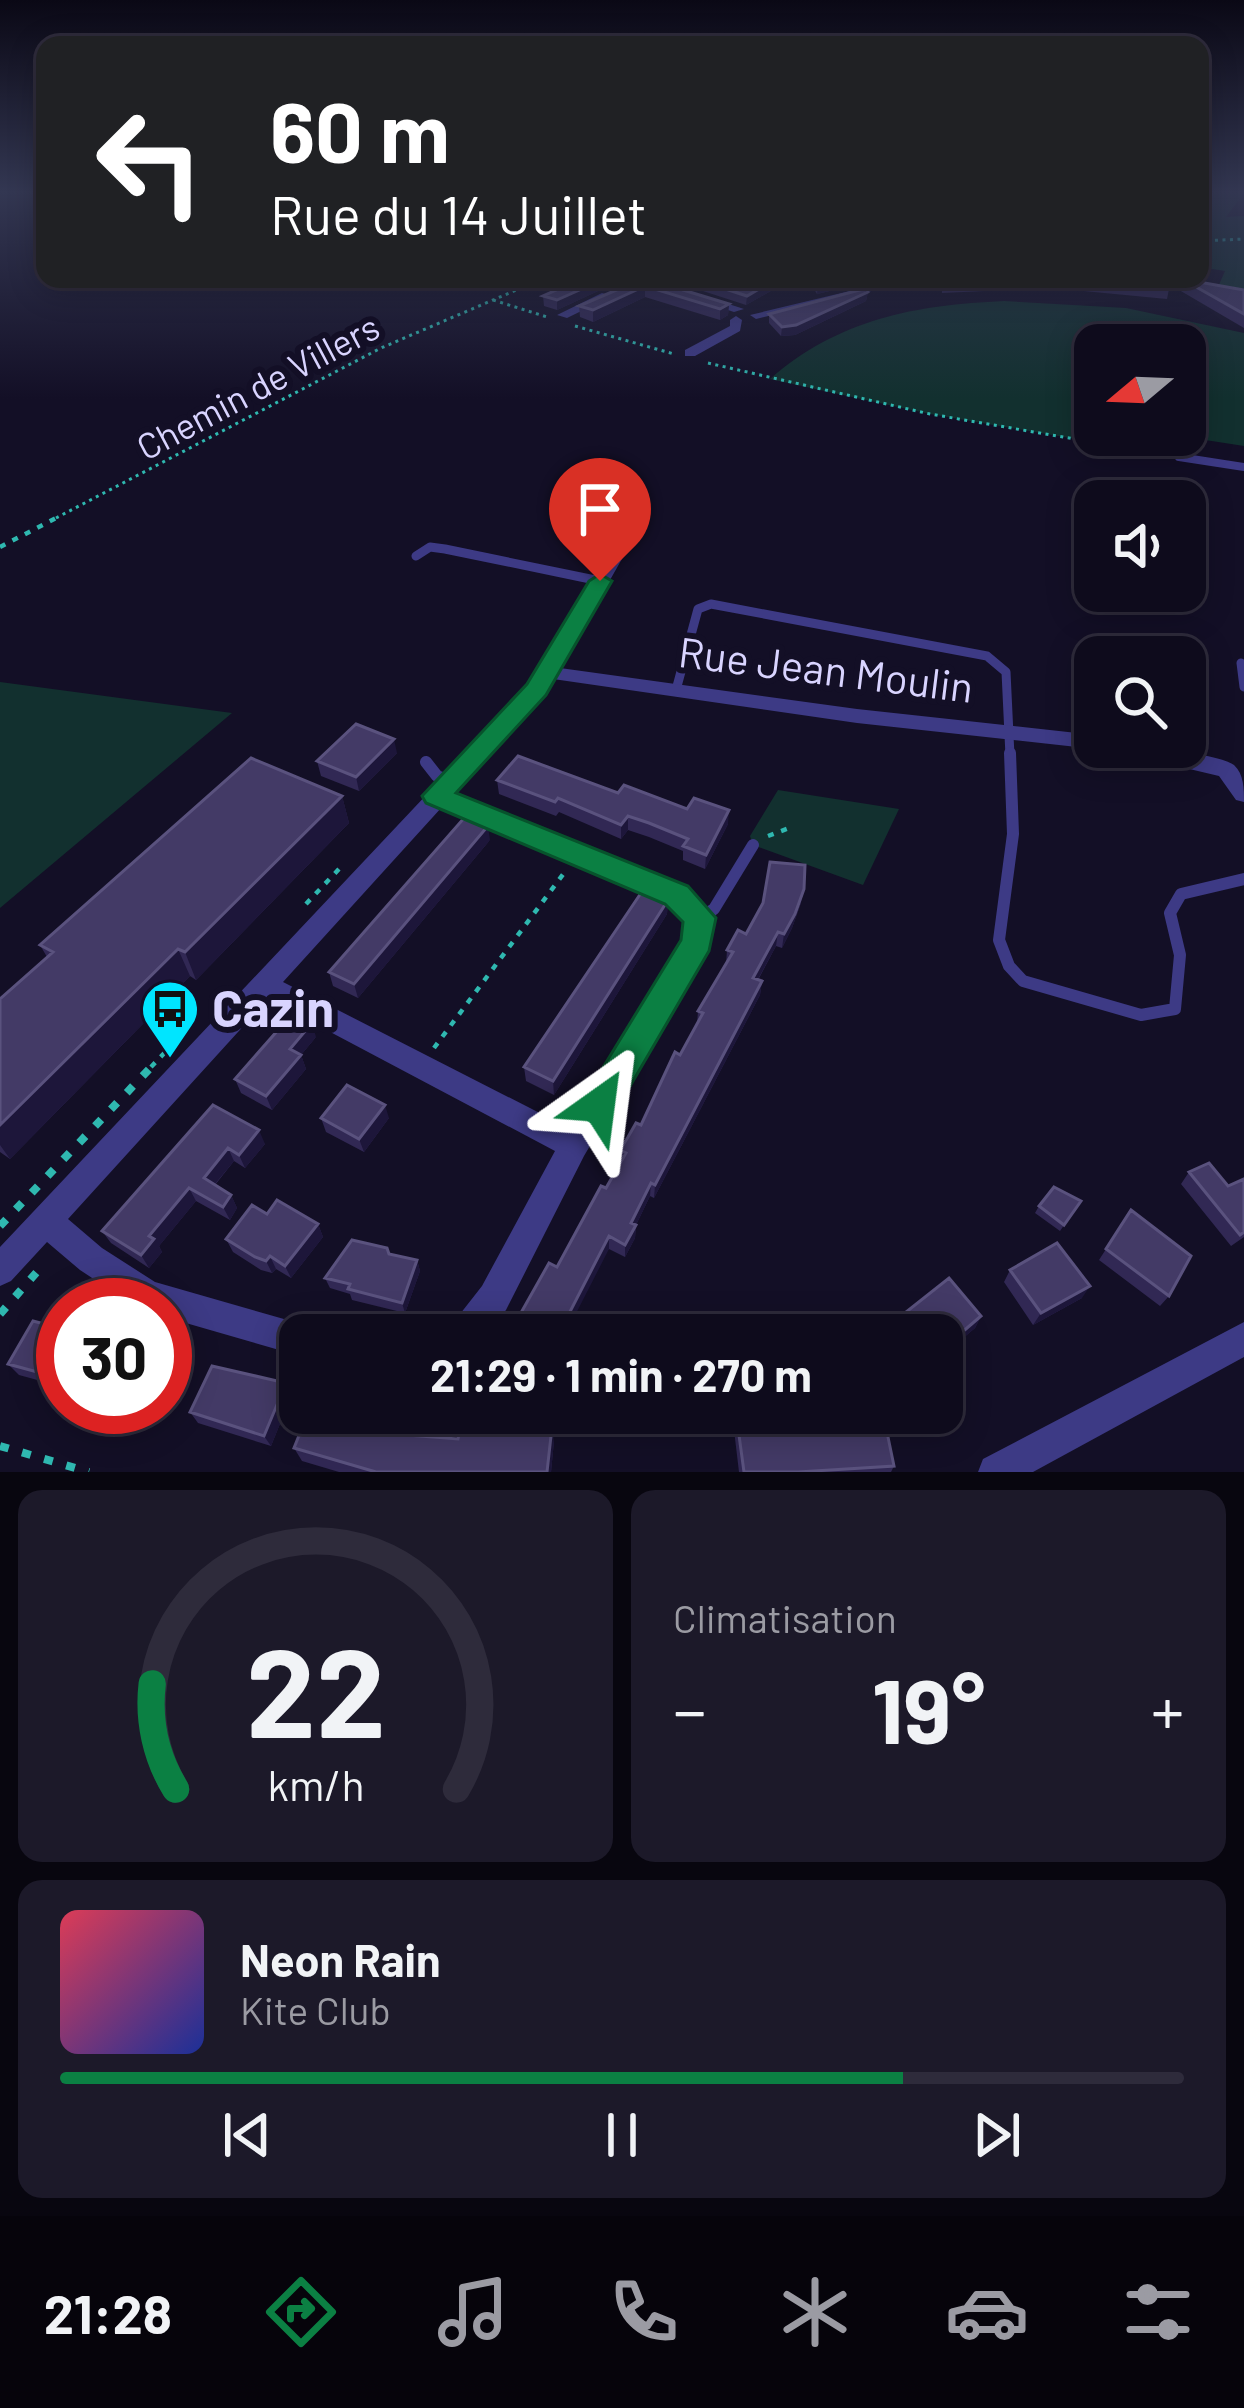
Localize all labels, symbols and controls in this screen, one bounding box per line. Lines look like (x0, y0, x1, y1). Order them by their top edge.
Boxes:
text: 60 m (270, 79, 450, 180)
icon: left (72, 84, 228, 240)
text: Rue du 14 Juillet (270, 181, 647, 246)
street label: Chemin de Villers (129, 304, 386, 468)
north arrow (1074, 324, 1206, 456)
map controls (1074, 324, 1206, 768)
pin (549, 458, 651, 581)
icon: arrive (567, 476, 633, 542)
button: sound (1074, 480, 1206, 612)
street label: Rue Jean Moulin (676, 625, 976, 711)
button: search (1074, 636, 1206, 768)
place label: Cazin (212, 976, 334, 1037)
bus stop icon: Cazin (139, 978, 201, 1060)
position arrow (536, 1042, 662, 1168)
speed limit sign: 30 (36, 1278, 192, 1434)
text: 21:29 · 1 min · 270 m (430, 1347, 812, 1401)
text: Climatisation (673, 1594, 897, 1641)
text: 22 (246, 1613, 385, 1763)
text: 19° (872, 1654, 985, 1762)
text: − (673, 1669, 706, 1748)
text: + (1151, 1669, 1184, 1748)
text: km/h (267, 1758, 364, 1810)
text: Neon Rain (240, 1932, 441, 1986)
text: Kite Club (240, 1986, 391, 2033)
icon: previous (214, 2102, 280, 2168)
icon: pause (589, 2102, 655, 2168)
icon: next (964, 2102, 1030, 2168)
icon: directions (259, 2270, 343, 2354)
icon: music (431, 2270, 515, 2354)
icon: phone (602, 2270, 686, 2354)
icon: climate (773, 2270, 857, 2354)
icon: car (945, 2270, 1029, 2354)
icon: filters (1116, 2270, 1200, 2354)
text: 21:28 (44, 2280, 172, 2345)

